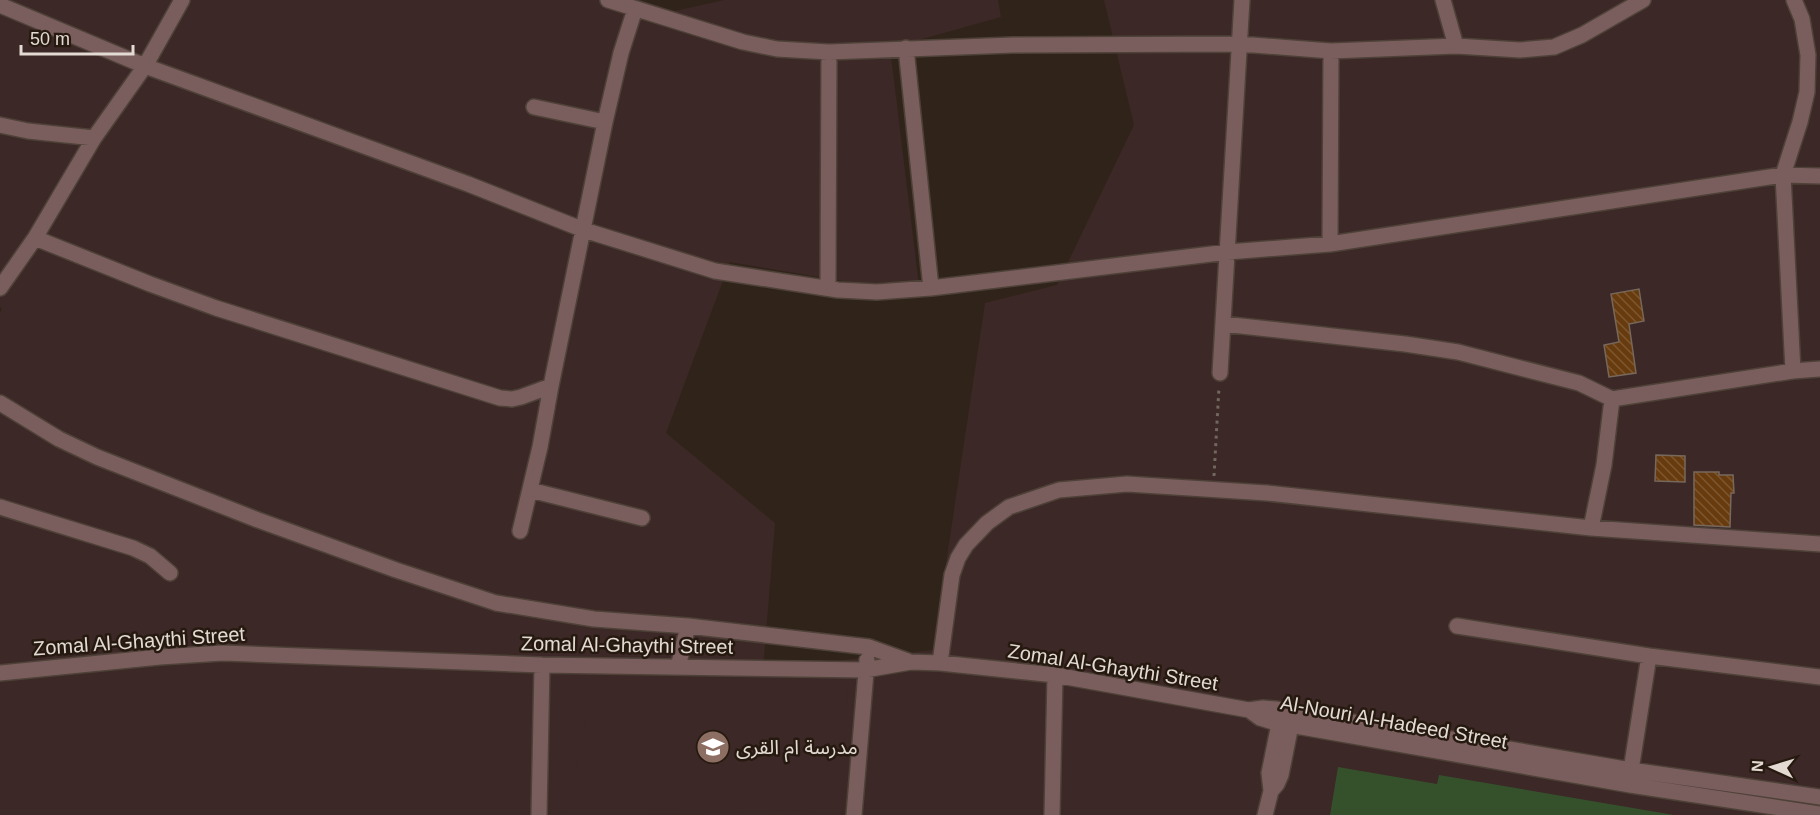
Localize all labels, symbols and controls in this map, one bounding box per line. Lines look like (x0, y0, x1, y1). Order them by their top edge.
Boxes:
scale bar (21, 18, 134, 56)
text: 50 m (30, 29, 70, 49)
street label: Zomal Al-Ghaythi Street (32, 623, 246, 659)
street label: Zomal Al-Ghaythi Street (521, 632, 734, 658)
street label: Zomal Al-Ghaythi Street (1006, 640, 1220, 695)
street label: Al-Nouri Al-Hadeed Street (1279, 691, 1510, 753)
school or university icon: مدرسة ام القرى (695, 729, 731, 765)
place label: مدرسة ام القرى (736, 736, 858, 762)
north arrow (1742, 737, 1802, 797)
text: N (1749, 760, 1766, 772)

